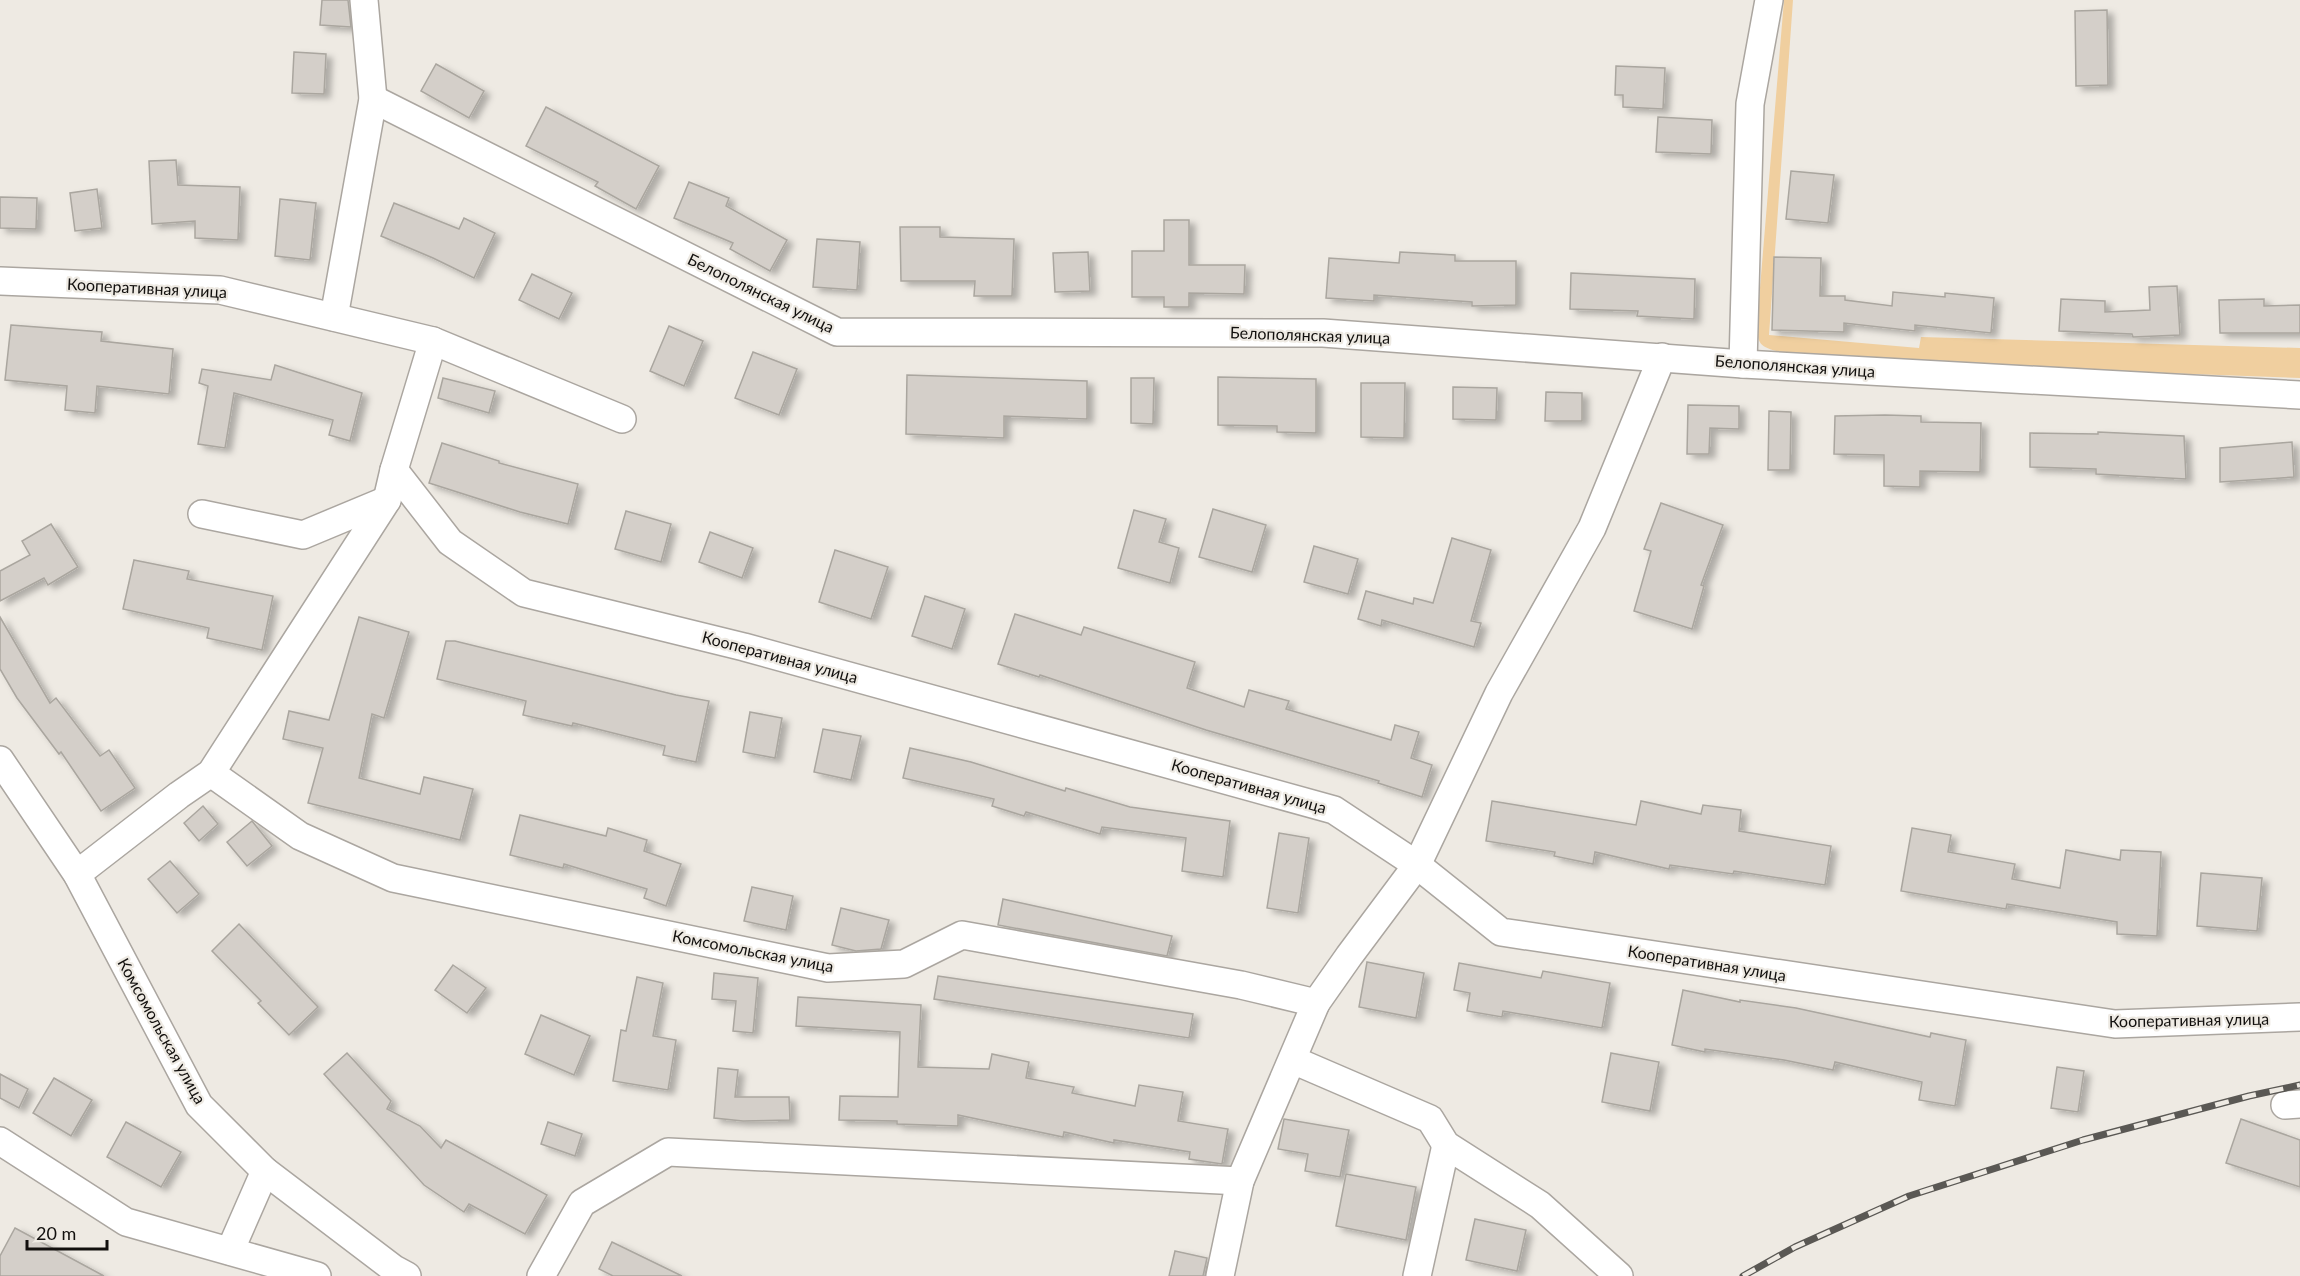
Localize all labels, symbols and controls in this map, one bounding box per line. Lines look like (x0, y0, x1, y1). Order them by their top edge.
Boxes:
street label: Белополянская улица (685, 249, 837, 336)
street label: Кооперативная улица (66, 274, 228, 301)
street label: Белополянская улица (1230, 322, 1391, 347)
street label: Белополянская улица (1714, 350, 1876, 381)
street label: Кооперативная улица (700, 627, 860, 686)
street label: Кооперативная улица (1169, 754, 1329, 817)
street label: Комсомольская улица (671, 926, 835, 975)
street label: Кооперативная улица (1626, 941, 1788, 984)
street label: Комсомольская улица (114, 955, 210, 1107)
street label: Кооперативная улица (2109, 1009, 2269, 1030)
scale bar (27, 1213, 106, 1251)
text: 20 m (36, 1222, 76, 1244)

